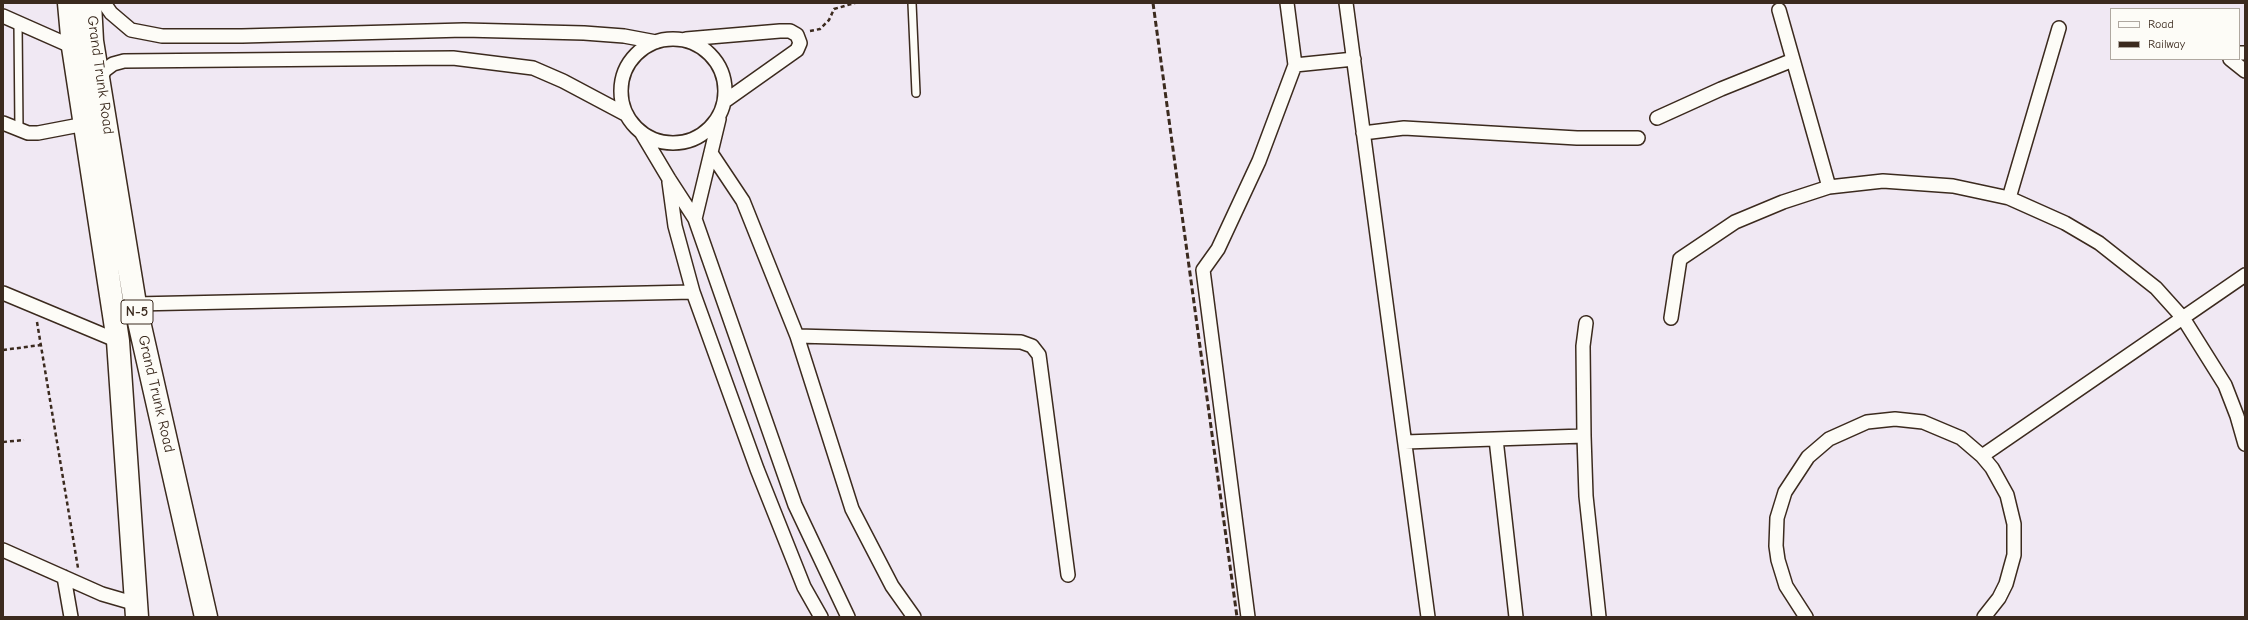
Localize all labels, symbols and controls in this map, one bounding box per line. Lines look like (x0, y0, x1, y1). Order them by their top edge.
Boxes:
legend (2110, 8, 2240, 60)
street label: Grand Trunk Road (83, 14, 117, 136)
text: Road (2148, 17, 2174, 31)
text: Railway (2148, 37, 2185, 51)
road number: N-5 (121, 300, 153, 324)
street label: Grand Trunk Road (134, 334, 178, 454)

